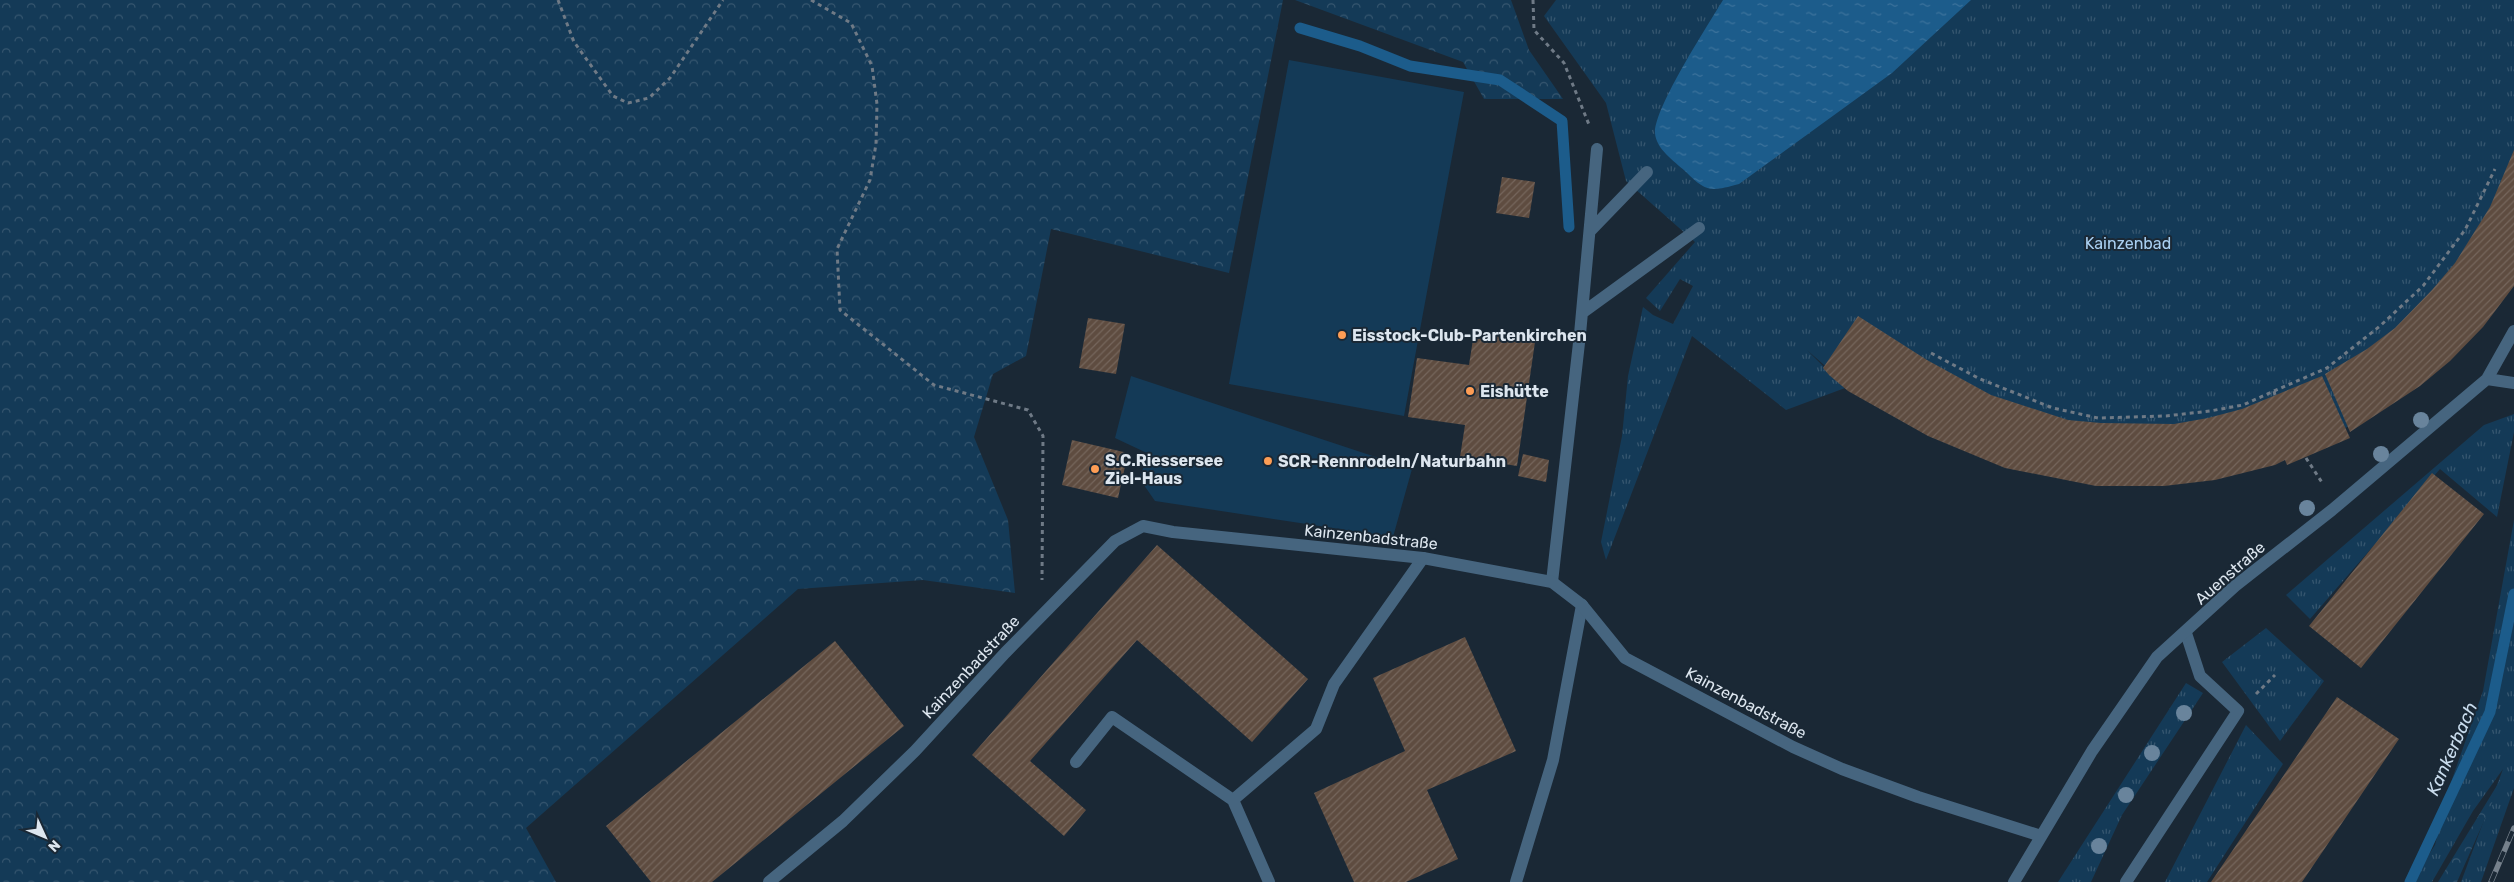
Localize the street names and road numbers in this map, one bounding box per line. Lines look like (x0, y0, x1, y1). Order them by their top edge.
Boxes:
street label: Kainzenbadstraße (1303, 521, 1439, 553)
street label: Auenstraße (2191, 537, 2269, 609)
street label: Kainzenbadstraße (918, 611, 1024, 722)
street label: Kainzenbadstraße (1682, 663, 1810, 743)

